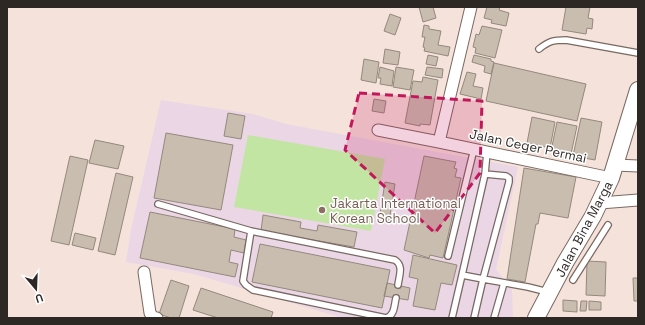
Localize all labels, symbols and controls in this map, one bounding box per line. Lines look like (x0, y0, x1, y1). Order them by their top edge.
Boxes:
street label: Jalan Ceger Permai (468, 125, 588, 167)
street label: Jalan Bina Marga (551, 177, 617, 280)
place label: Jakarta International Korean School (330, 195, 461, 227)
marker: Jakarta International Korean School (317, 205, 327, 215)
north arrow (16, 269, 56, 309)
text: U (33, 291, 45, 306)

